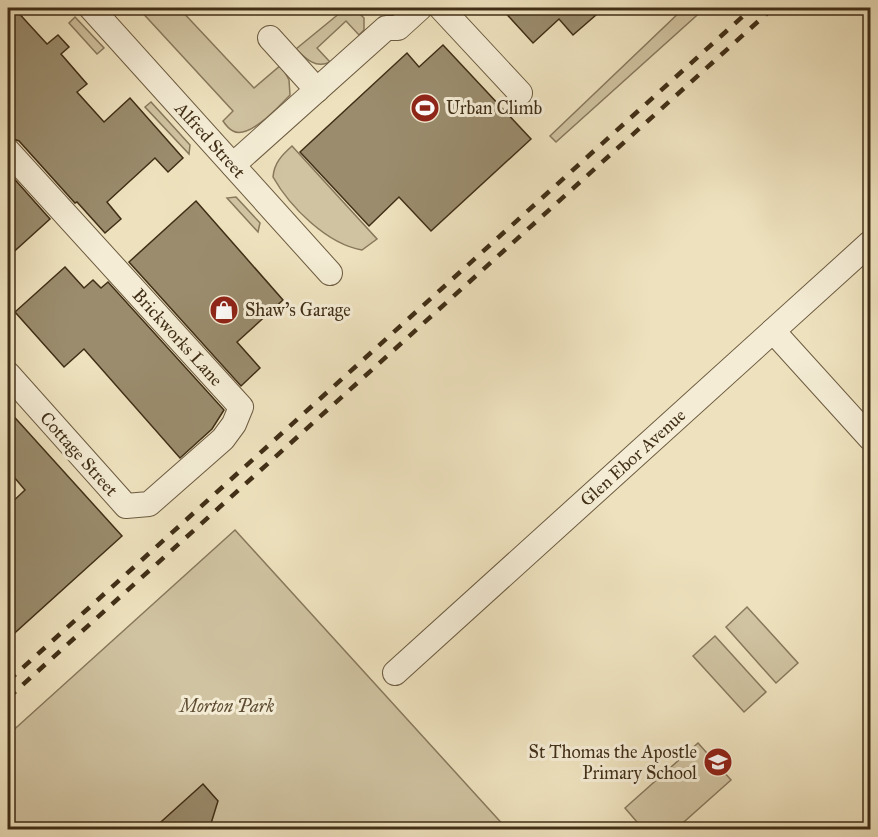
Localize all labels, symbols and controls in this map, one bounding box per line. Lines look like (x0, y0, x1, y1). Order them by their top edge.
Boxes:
sports icon: Urban Climb (409, 92, 441, 124)
street label: Alfred Street (170, 97, 251, 183)
place label: Urban Climb (446, 97, 543, 119)
street label: Brickworks Lane (128, 284, 227, 391)
shop icon: Shaw's Garage (208, 294, 240, 326)
place label: Shaw's Garage (245, 299, 351, 322)
street label: Glen Ebor Avenue (576, 404, 690, 511)
street label: Cottage Street (35, 407, 123, 502)
park label: Morton Park (178, 695, 274, 717)
place label: St Thomas the Apostle Primary School (529, 741, 697, 784)
school or university icon: St Thomas the Apostle Primary School (702, 746, 734, 778)

